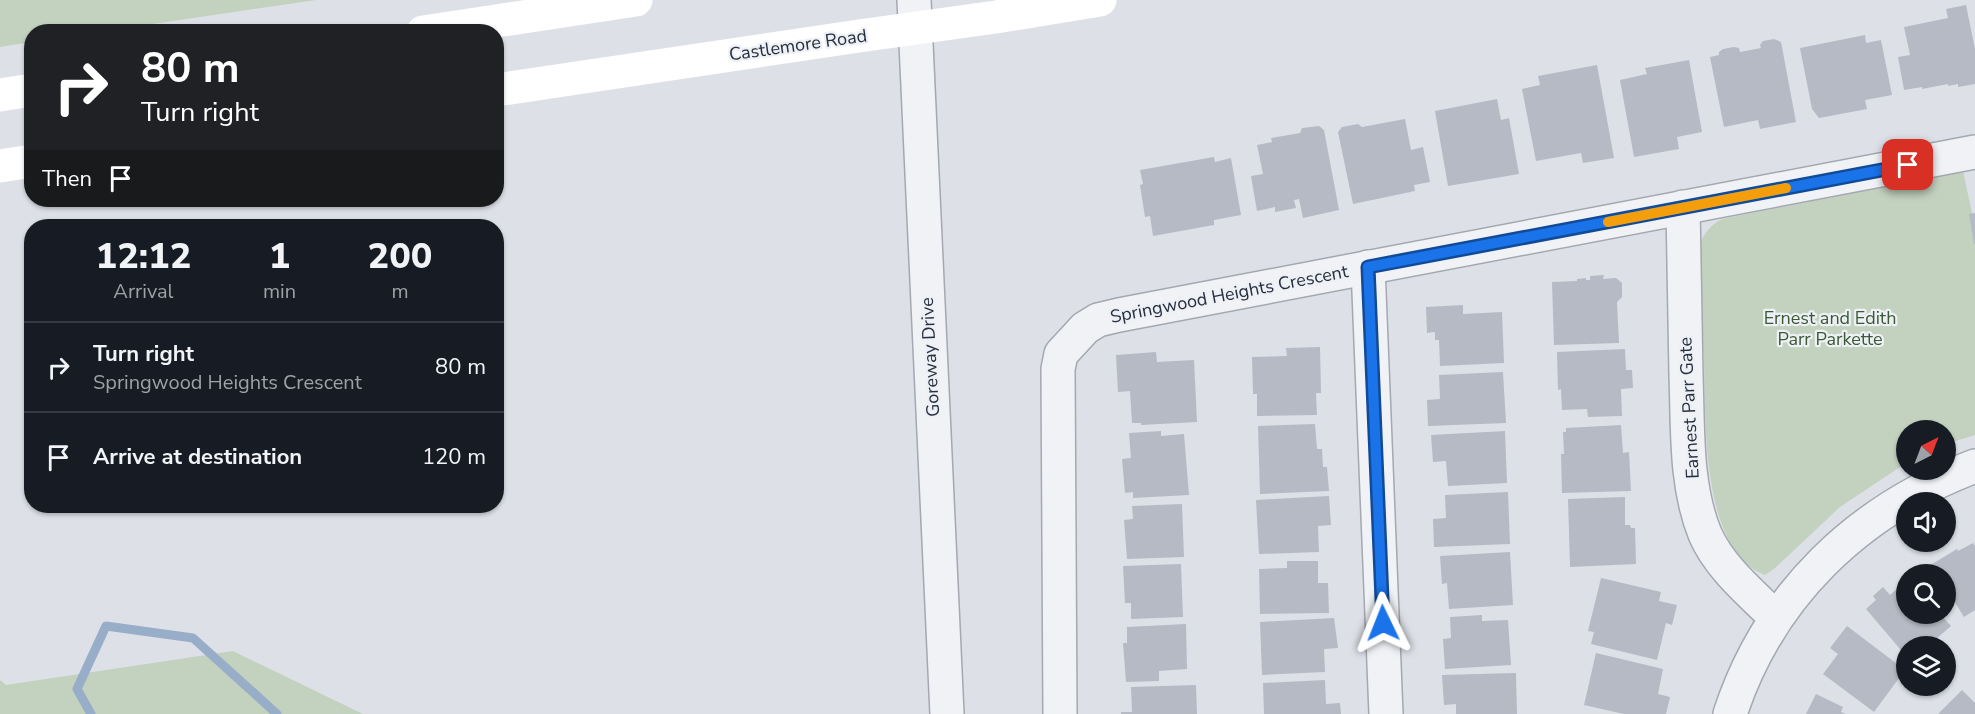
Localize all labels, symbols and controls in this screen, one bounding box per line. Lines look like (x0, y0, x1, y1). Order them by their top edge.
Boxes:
street label: Castlemore Road (728, 23, 868, 67)
text: 80 m (141, 40, 240, 97)
icon: right (42, 48, 120, 126)
text: Turn right (141, 94, 259, 131)
pin (1882, 139, 1933, 190)
icon: arrive (1891, 148, 1924, 181)
icon: arrive (104, 162, 137, 195)
text: Then (42, 164, 92, 194)
text: 12:12 (96, 232, 191, 281)
text: 1 (269, 232, 290, 281)
text: 200 (368, 232, 432, 281)
street label: Springwood Heights Crescent (1108, 259, 1351, 329)
text: Arrival (113, 278, 174, 305)
text: min (263, 278, 296, 305)
text: m (391, 278, 409, 305)
street label: Goreway Drive (915, 297, 945, 417)
park label: Ernest and Edith Parr Parkette (1764, 306, 1896, 351)
street label: Earnest Parr Gate (1673, 336, 1705, 480)
text: Turn right (93, 339, 194, 369)
icon: right (42, 351, 75, 384)
text: 80 m (435, 352, 486, 382)
text: Springwood Heights Crescent (93, 369, 362, 396)
north arrow (1896, 420, 1956, 480)
map controls (1896, 420, 1956, 696)
icon: arrive (42, 441, 75, 474)
text: Arrive at destination (93, 442, 302, 472)
text: 120 m (422, 442, 486, 472)
button: sound (1896, 492, 1956, 552)
button: search (1896, 564, 1956, 624)
position arrow (1351, 591, 1415, 655)
button: layers (1896, 636, 1956, 696)

